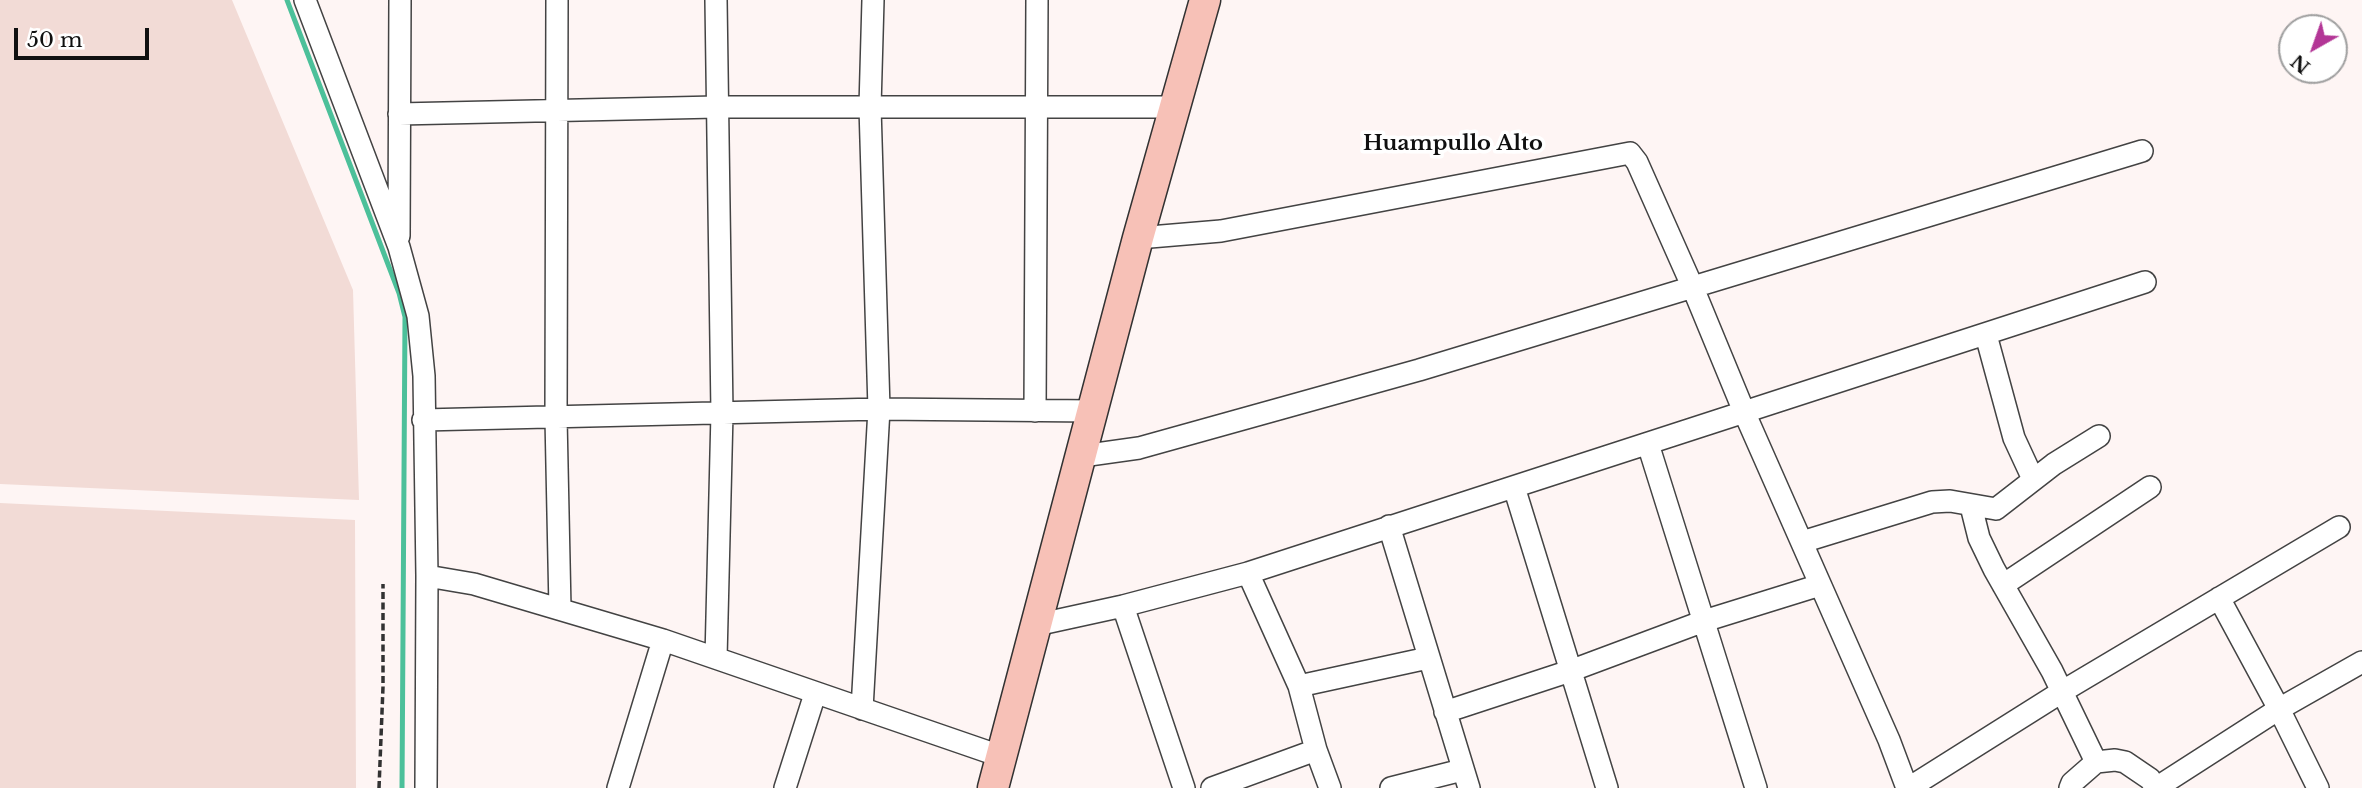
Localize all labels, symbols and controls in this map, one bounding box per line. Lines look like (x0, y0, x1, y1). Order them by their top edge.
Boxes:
scale bar (18, 14, 152, 58)
north arrow (2278, 14, 2348, 84)
text: 50 m (27, 27, 82, 53)
text: N (2286, 49, 2315, 78)
district label: Huampullo Alto (1363, 131, 1543, 157)

